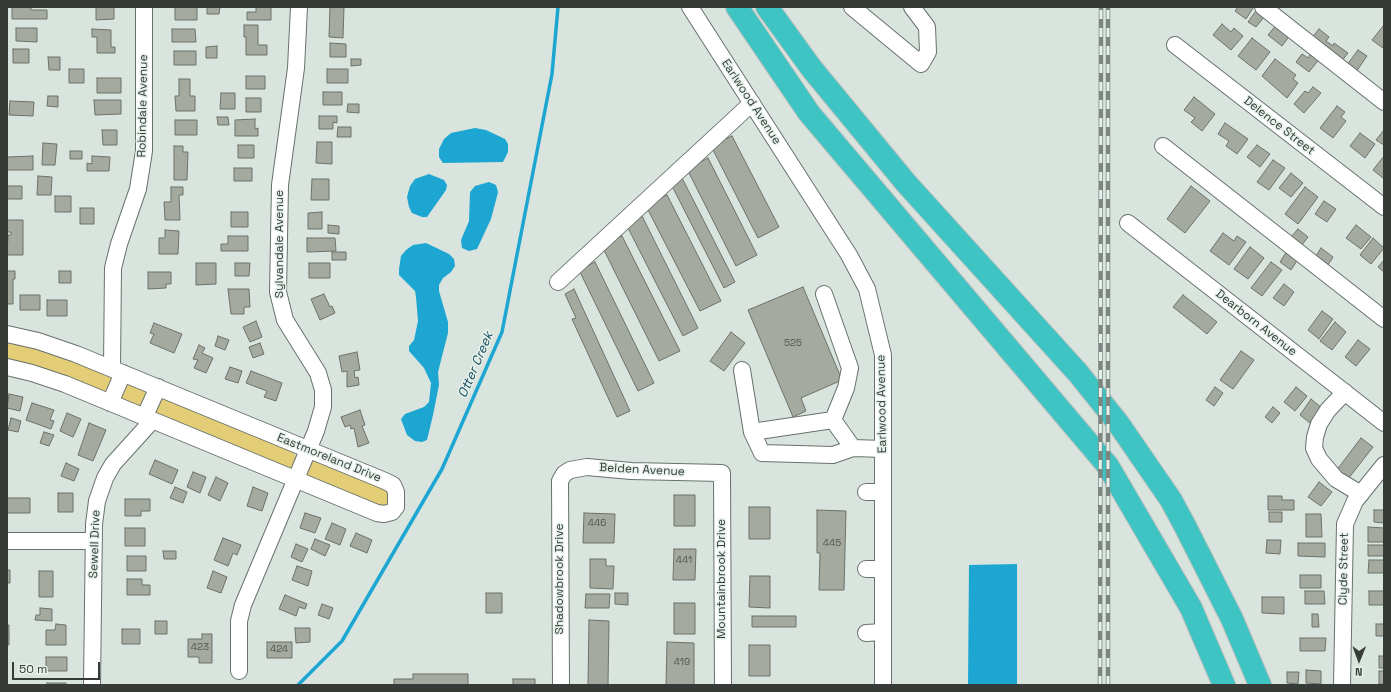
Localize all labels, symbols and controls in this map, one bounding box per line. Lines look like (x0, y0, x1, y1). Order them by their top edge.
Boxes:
street label: Robindale Avenue (135, 54, 151, 158)
street label: Earlwood Avenue (718, 57, 784, 147)
street label: Delence Street (1240, 94, 1318, 158)
street label: Sylvandale Avenue (273, 190, 287, 298)
street label: Dearborn Avenue (1213, 287, 1299, 359)
water label: Otter Creek (455, 330, 497, 400)
house number: 525 (784, 337, 802, 349)
street label: Earlwood Avenue (874, 355, 890, 453)
street label: Eastmoreland Drive (275, 430, 383, 486)
street label: Belden Avenue (599, 461, 685, 479)
street label: Sewell Drive (87, 509, 103, 579)
house number: 446 (588, 517, 606, 529)
street label: Mountainbrook Drive (715, 519, 729, 639)
street label: Shadowbrook Drive (553, 523, 567, 635)
street label: Clyde Street (1336, 533, 1352, 605)
house number: 445 (823, 537, 841, 549)
house number: 441 (676, 554, 692, 566)
north arrow (1339, 640, 1379, 680)
house number: 423 (191, 641, 209, 653)
house number: 424 (270, 643, 288, 655)
scale bar (14, 654, 102, 680)
house number: 419 (674, 656, 690, 668)
text: 50 m (19, 661, 47, 677)
text: N (1355, 665, 1363, 679)

